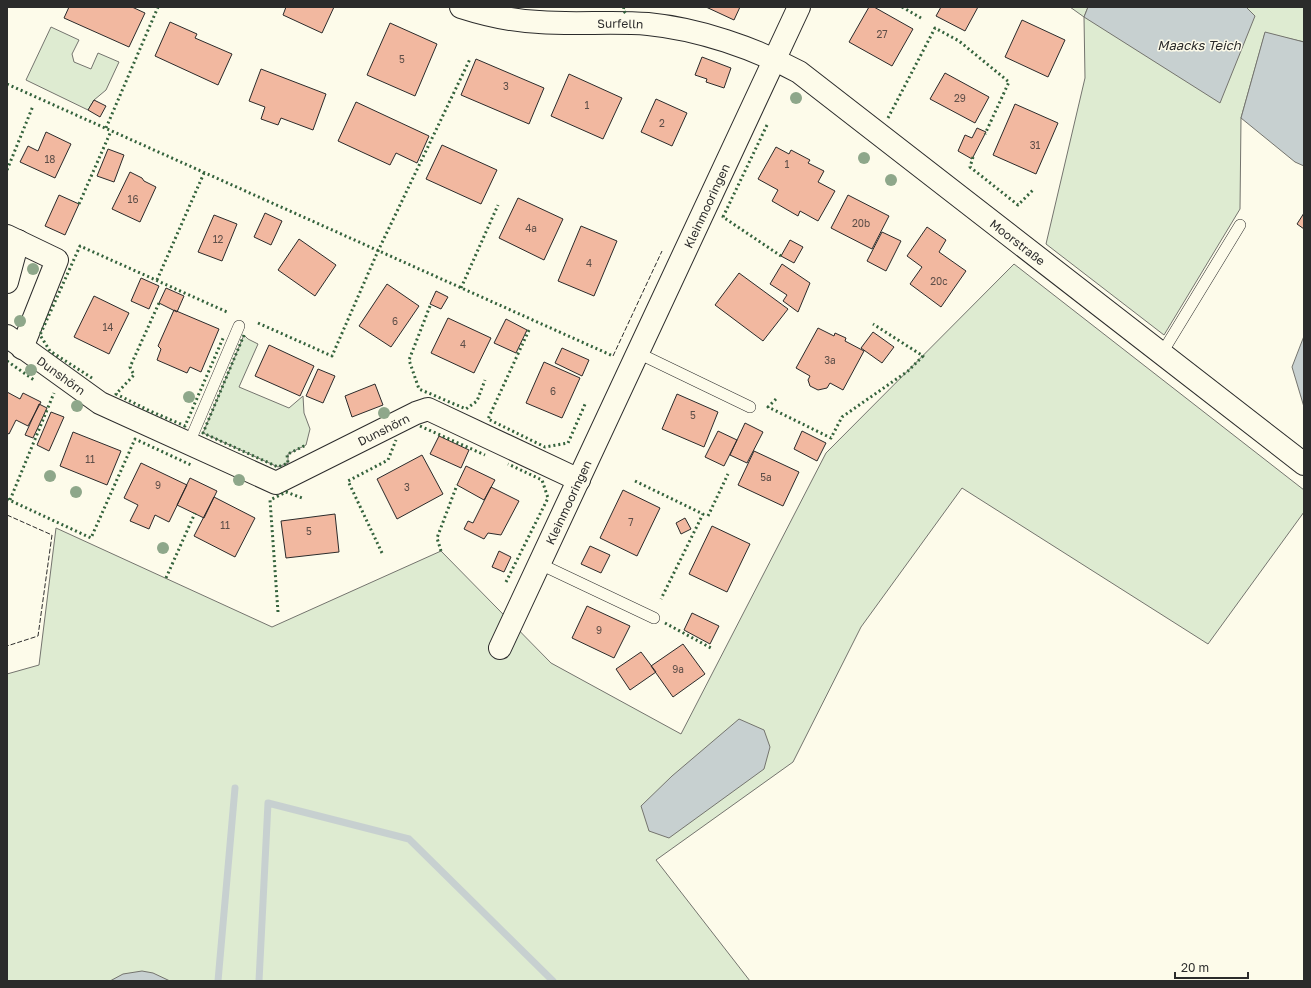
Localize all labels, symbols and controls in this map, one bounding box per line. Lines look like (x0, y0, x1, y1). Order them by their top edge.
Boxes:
street label: Surfelln (597, 15, 644, 31)
house number: 27 (876, 28, 888, 40)
water label: Maacks Teich (1157, 37, 1242, 53)
house number: 5 (399, 53, 405, 65)
house number: 3 (503, 80, 509, 92)
house number: 29 (954, 92, 966, 104)
house number: 1 (585, 99, 590, 111)
house number: 2 (659, 117, 665, 129)
house number: 31 (1030, 139, 1040, 151)
house number: 18 (45, 153, 55, 165)
house number: 1 (785, 158, 790, 170)
street label: Kleinmooringen (680, 161, 732, 250)
house number: 16 (128, 193, 138, 205)
street label: Moorstraße (987, 216, 1048, 268)
house number: 20b (852, 217, 870, 229)
house number: 4a (525, 222, 537, 234)
house number: 12 (213, 233, 224, 245)
house number: 4 (586, 257, 592, 269)
house number: 20c (930, 275, 948, 287)
house number: 6 (392, 315, 398, 327)
house number: 14 (103, 321, 113, 333)
house number: 4 (460, 338, 466, 350)
street label: Dunshörn (34, 353, 89, 398)
house number: 3a (824, 354, 836, 366)
house number: 6 (550, 385, 556, 397)
house number: 5 (690, 409, 696, 421)
street label: Dunshörn (355, 410, 412, 449)
house number: 11 (85, 453, 95, 465)
street label: Kleinmooringen (542, 457, 594, 547)
house number: 5a (760, 471, 772, 483)
house number: 9 (155, 479, 161, 491)
house number: 3 (404, 481, 410, 493)
house number: 7 (628, 516, 634, 528)
house number: 11 (220, 519, 230, 531)
house number: 5 (306, 525, 312, 537)
house number: 9 (596, 624, 602, 636)
house number: 9a (672, 663, 684, 675)
scale bar (1175, 954, 1248, 980)
text: 20 m (1181, 960, 1209, 975)

